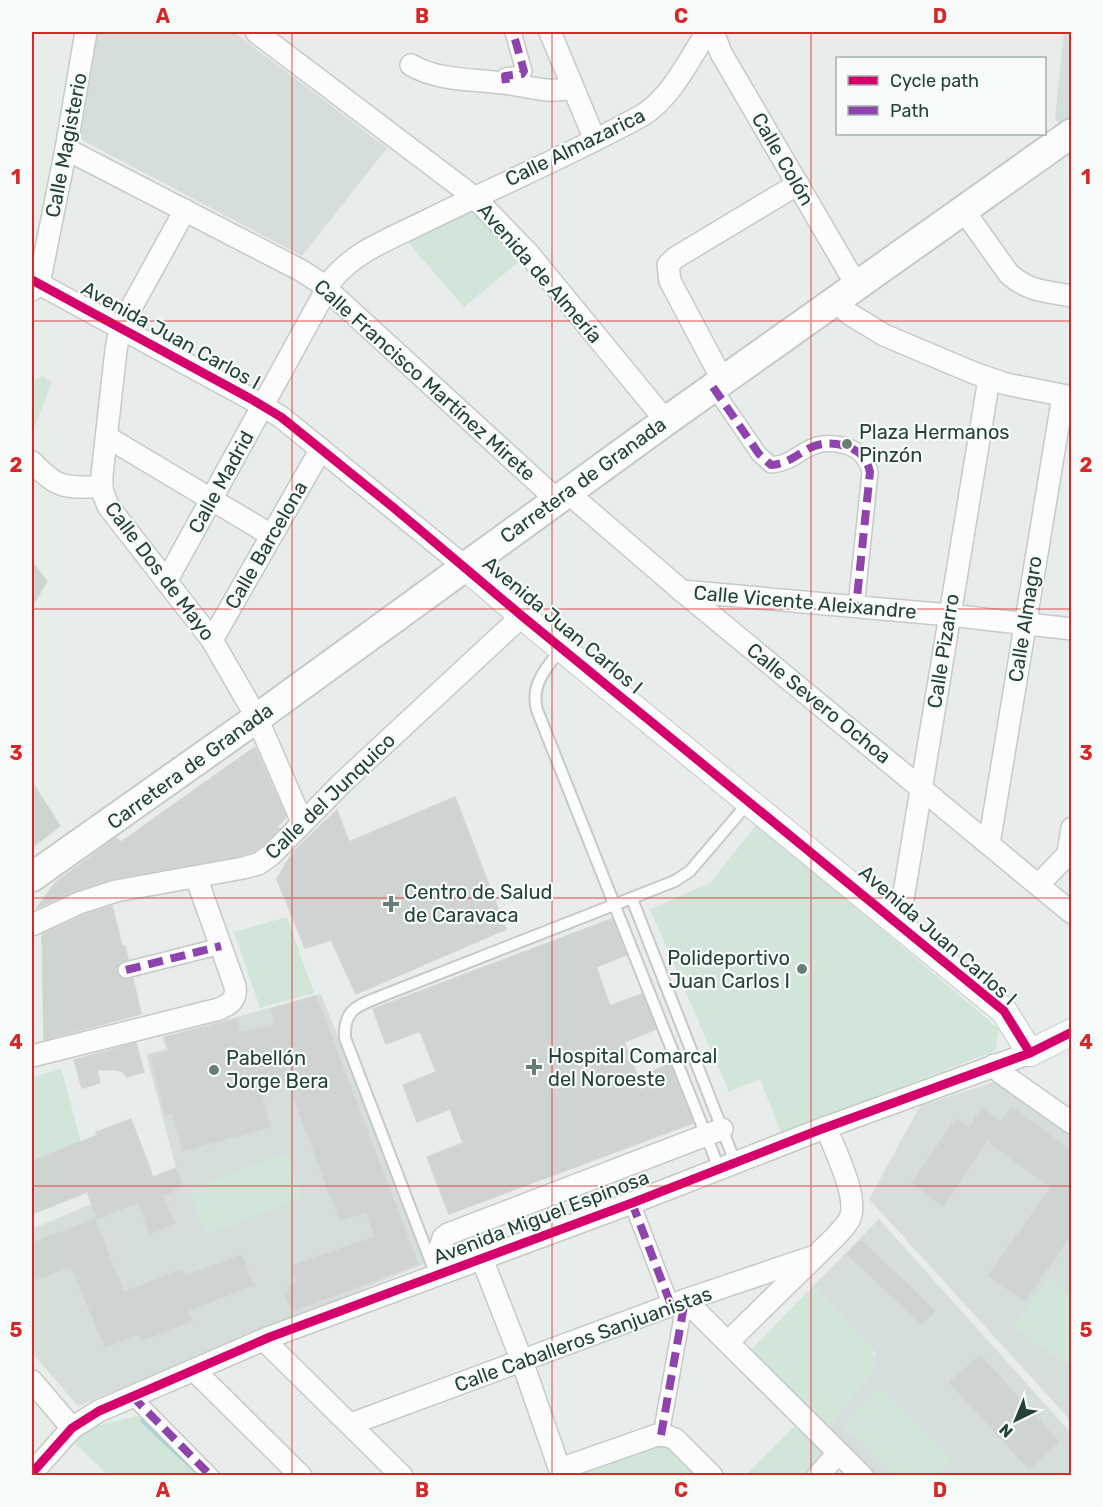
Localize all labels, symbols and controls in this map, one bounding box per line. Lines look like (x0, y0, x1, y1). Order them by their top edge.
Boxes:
text: A (156, 4, 171, 28)
text: B (415, 4, 429, 28)
text: C (674, 4, 688, 28)
text: D (933, 4, 947, 28)
legend (836, 57, 1046, 135)
text: Cycle path (890, 70, 979, 92)
street label: Calle Magisterio (40, 71, 92, 219)
text: Path (890, 100, 929, 122)
street label: Calle Almazarica (501, 103, 649, 191)
street label: Calle Colón (747, 108, 819, 210)
text: 1 (11, 165, 21, 189)
text: 1 (1081, 165, 1091, 189)
street label: Avenida de Almería (473, 198, 607, 348)
street label: Calle Francisco Martínez Mirete (309, 274, 541, 486)
street label: Avenida Juan Carlos I (77, 276, 265, 394)
street label: Carretera de Granada (495, 412, 671, 548)
place label: Plaza Hermanos Pinzón (859, 420, 1010, 467)
street label: Calle Madrid (183, 427, 259, 537)
marker: Plaza Hermanos Pinzón (840, 437, 854, 451)
text: 2 (10, 453, 23, 477)
text: 2 (1080, 453, 1093, 477)
street label: Calle Barcelona (220, 477, 312, 613)
street label: Calle Dos de Mayo (100, 497, 220, 645)
street label: Avenida Juan Carlos I (478, 551, 648, 699)
street label: Calle Almagro (1003, 554, 1047, 684)
street label: Calle Vicente Aleixandre (693, 580, 917, 624)
street label: Calle Pizarro (922, 592, 964, 710)
street label: Calle Severo Ochoa (742, 638, 896, 768)
street label: Carretera de Granada (102, 698, 278, 834)
street label: Calle del Junquico (260, 728, 400, 864)
text: 3 (9, 741, 23, 765)
text: 3 (1079, 741, 1093, 765)
street label: Avenida Juan Carlos I (854, 860, 1022, 1010)
place label: Centro de Salud de Caravaca (404, 880, 552, 927)
marker: Centro de Salud de Caravaca (382, 895, 400, 913)
place label: Polideportivo Juan Carlos I (667, 946, 790, 993)
marker: Polideportivo Juan Carlos I (795, 962, 809, 976)
text: 4 (9, 1030, 23, 1054)
text: 4 (1079, 1030, 1093, 1054)
place label: Hospital Comarcal del Noroeste (548, 1044, 717, 1091)
place label: Pabellón Jorge Bera (226, 1046, 329, 1093)
marker: Hospital Comarcal del Noroeste (525, 1058, 543, 1076)
marker: Pabellón Jorge Bera (207, 1063, 221, 1077)
street label: Avenida Miguel Espinosa (430, 1165, 652, 1269)
street label: Calle Caballeros Sanjuanistas (451, 1281, 715, 1397)
text: 5 (10, 1318, 23, 1342)
text: 5 (1080, 1318, 1093, 1342)
north arrow (986, 1390, 1046, 1450)
text: N (995, 1420, 1017, 1441)
text: A (156, 1478, 171, 1502)
text: B (415, 1478, 429, 1502)
text: C (674, 1478, 688, 1502)
text: D (933, 1478, 947, 1502)

